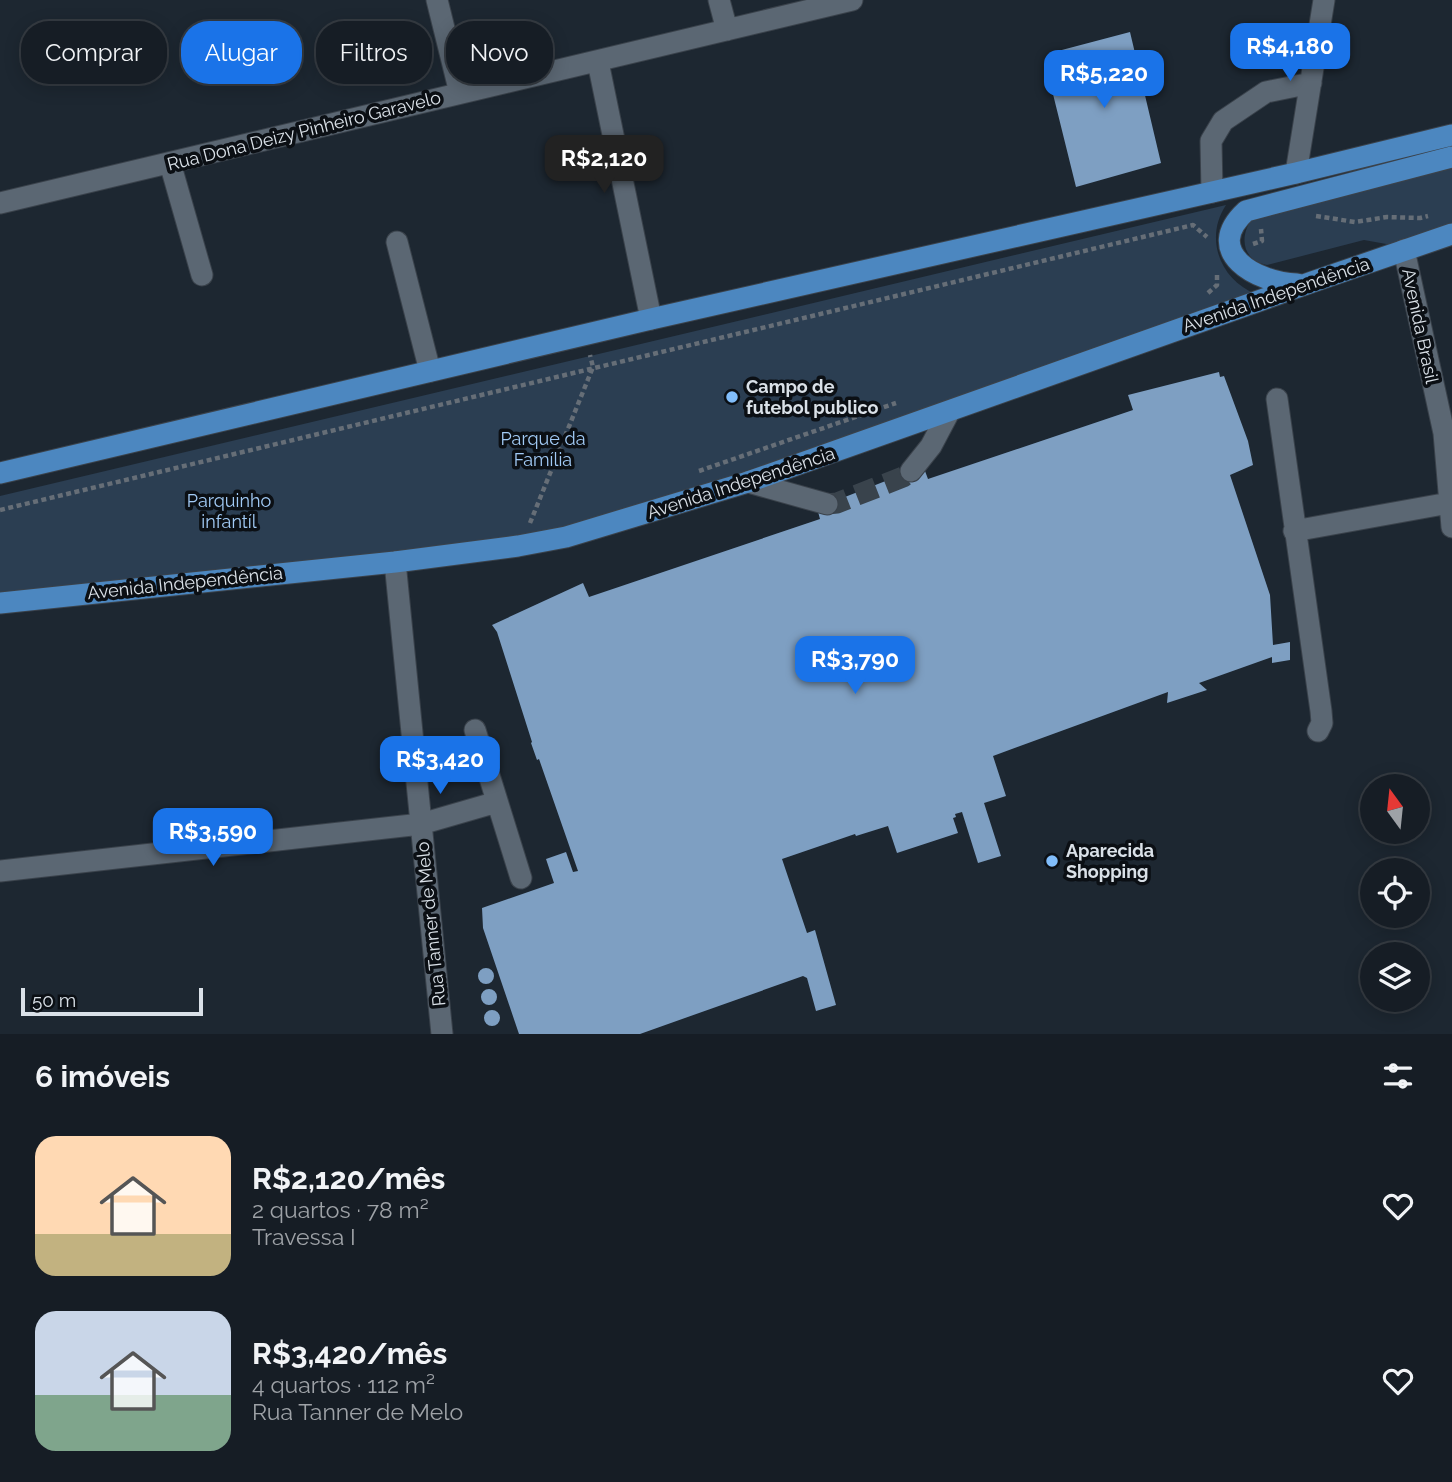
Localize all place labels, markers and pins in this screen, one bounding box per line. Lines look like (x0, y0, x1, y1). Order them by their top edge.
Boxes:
pin: R$4,180 (1225, 24, 1355, 83)
pin: R$5,220 (1039, 50, 1169, 110)
pin: R$2,120 (539, 136, 669, 195)
place label: Campo de futebol publico (746, 376, 878, 418)
marker: Campo de futebol publico (724, 389, 740, 405)
pin: R$3,790 (790, 636, 920, 696)
pin: R$3,420 (375, 736, 505, 796)
pin: R$3,590 (148, 808, 278, 868)
place label: Aparecida Shopping (1066, 840, 1154, 882)
marker: Aparecida Shopping (1044, 853, 1060, 869)

